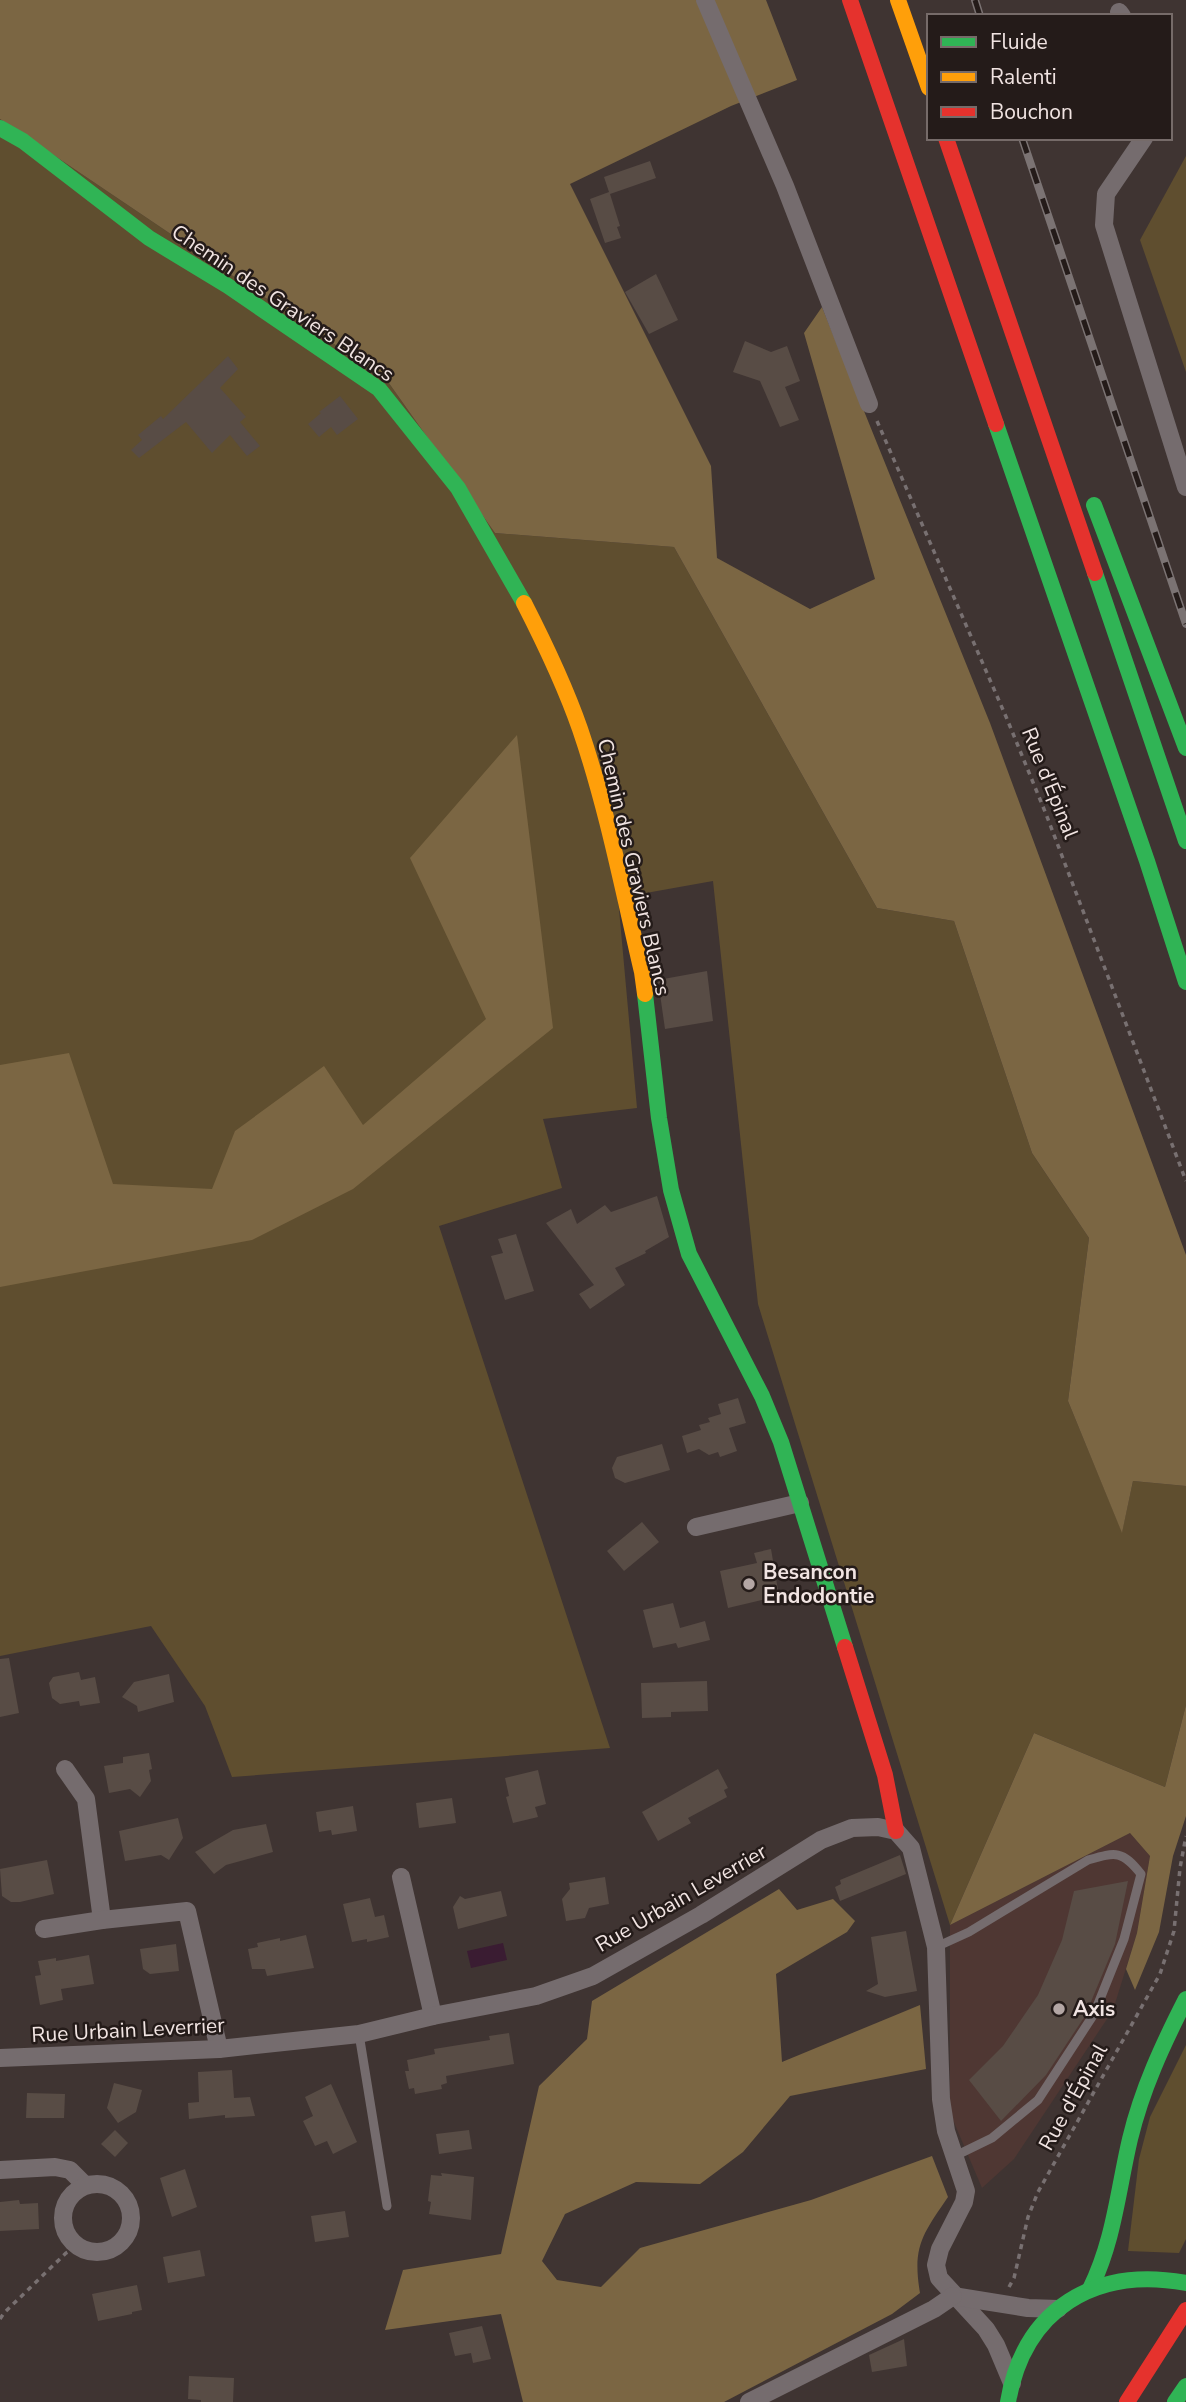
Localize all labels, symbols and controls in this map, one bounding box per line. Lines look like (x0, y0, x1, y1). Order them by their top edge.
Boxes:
legend (927, 14, 1172, 140)
text: Fluide (990, 28, 1048, 56)
text: Ralenti (990, 63, 1057, 91)
text: Bouchon (990, 98, 1073, 126)
street label: Chemin des Graviers Blancs (166, 218, 400, 388)
street label: Rue d'Épinal (1015, 723, 1085, 844)
street label: Chemin des Graviers Blancs (591, 736, 677, 998)
place label: Besancon Endodontie (763, 1558, 874, 1610)
marker: Besancon Endodontie (741, 1576, 757, 1592)
street label: Rue Urbain Leverrier (590, 1837, 772, 1959)
place label: Axis (1073, 1995, 1115, 2023)
marker: Axis (1051, 2001, 1067, 2017)
street label: Rue Urbain Leverrier (31, 2011, 226, 2049)
street label: Rue d'Épinal (1032, 2038, 1114, 2155)

